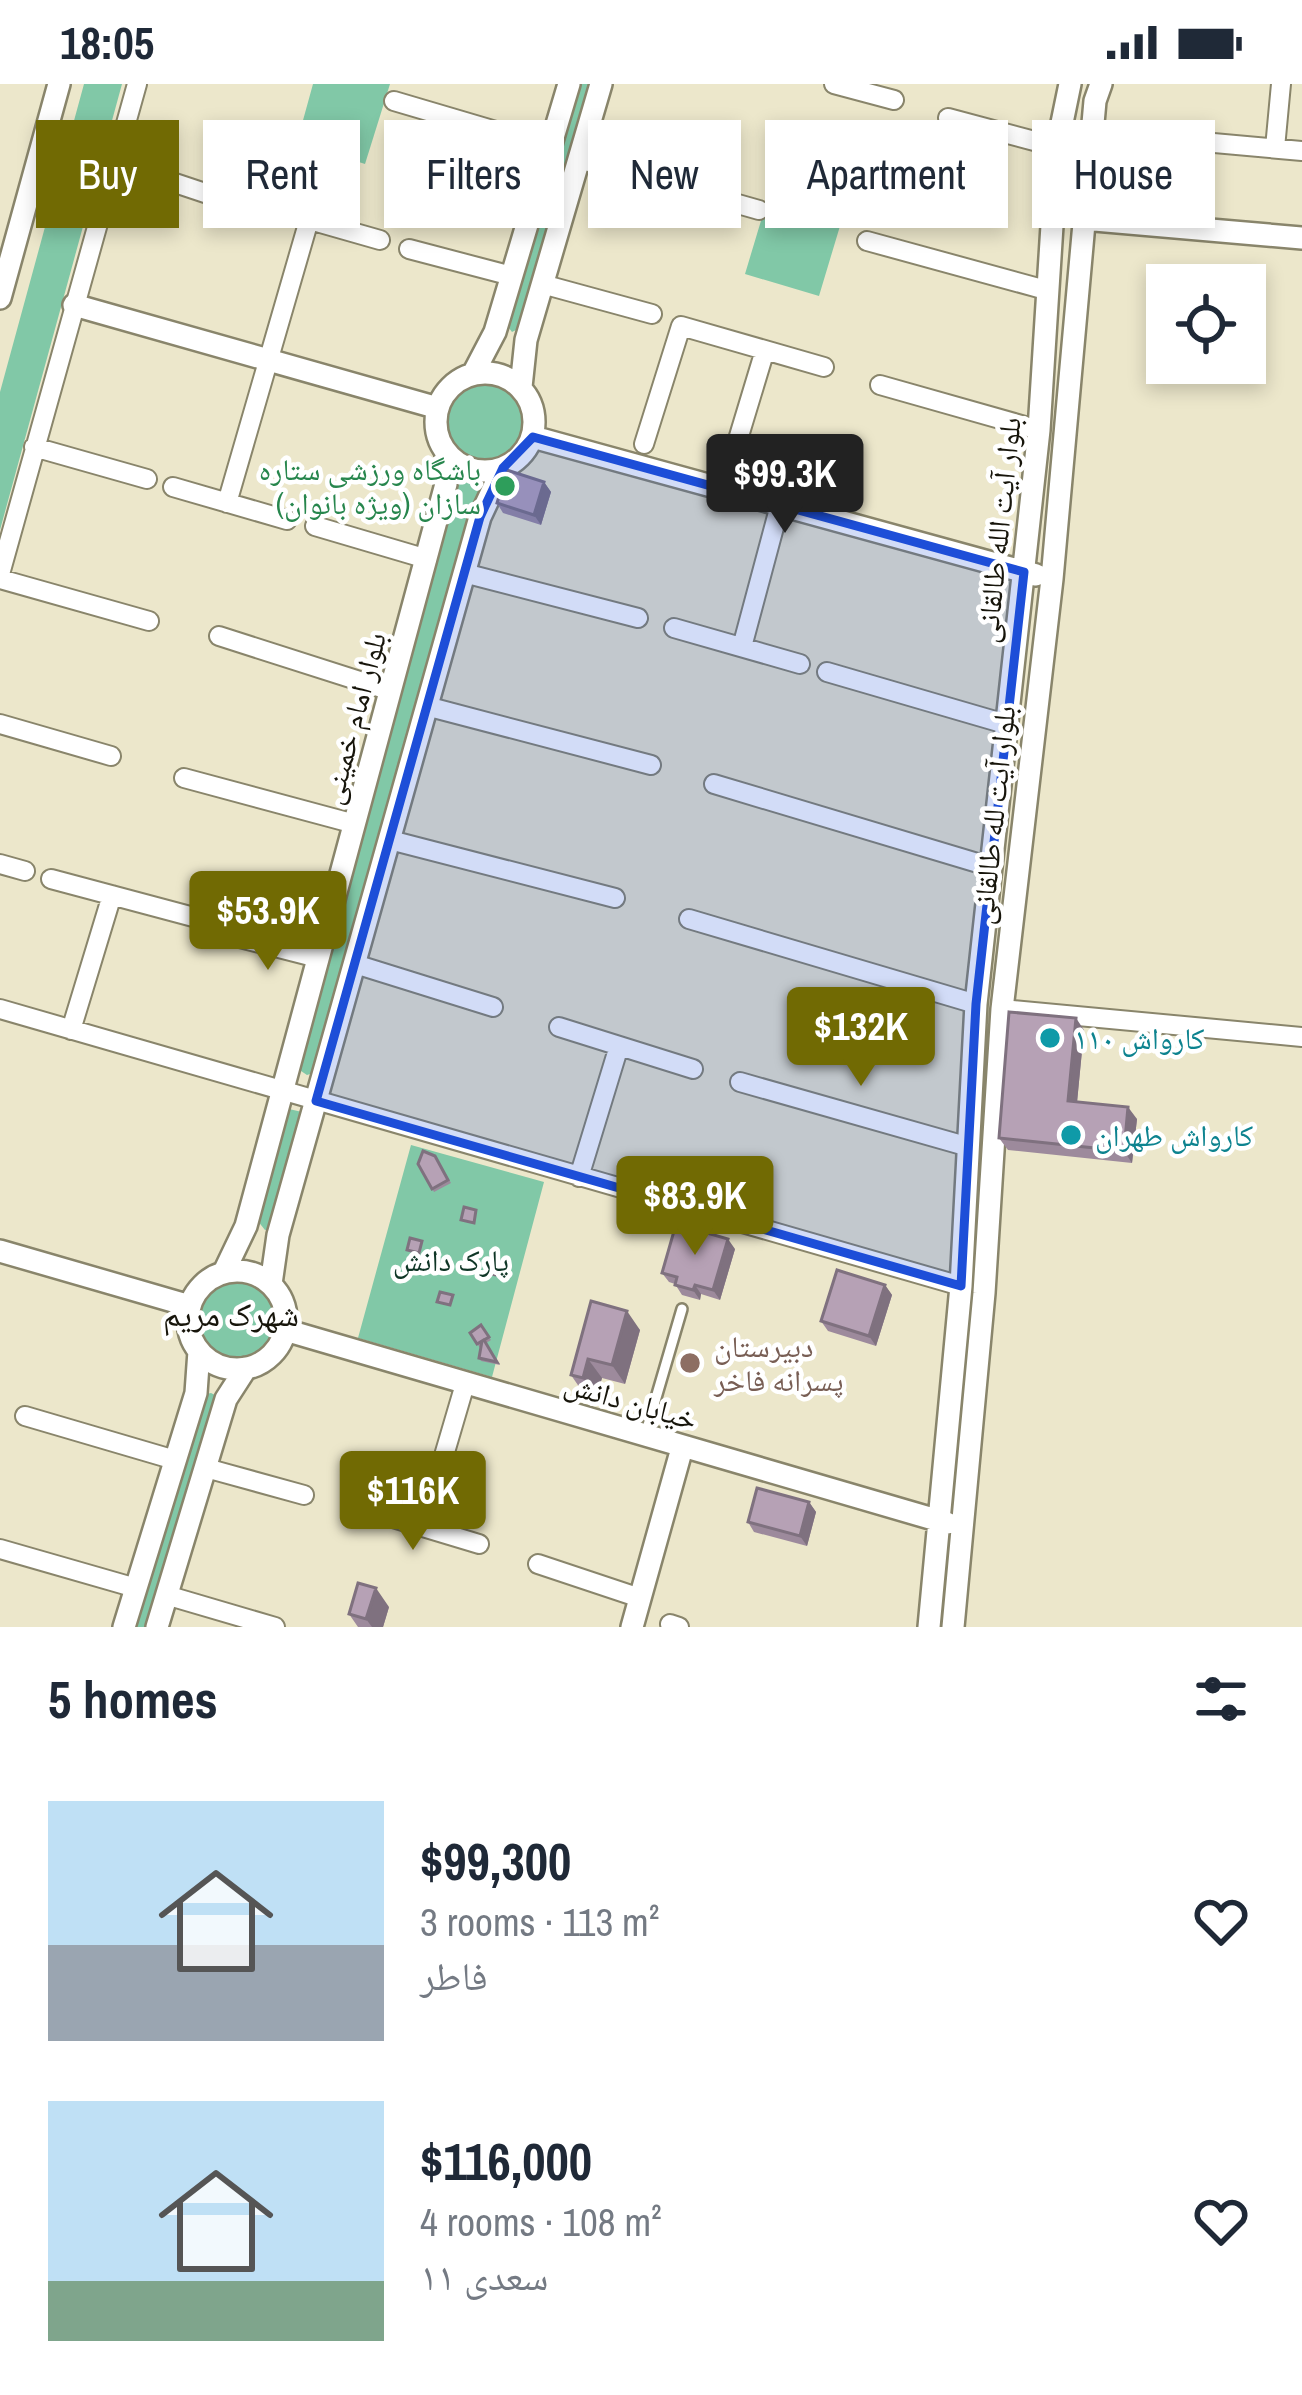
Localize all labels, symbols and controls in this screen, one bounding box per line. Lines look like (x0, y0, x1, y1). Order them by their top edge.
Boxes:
text: 18:05 (60, 12, 154, 73)
chip: Buy (36, 120, 179, 228)
chip: Rent (203, 120, 360, 228)
chip: Filters (384, 120, 564, 228)
chip: New (588, 120, 741, 228)
chip: Apartment (765, 120, 1008, 228)
chip: House (1032, 120, 1215, 228)
map controls (1146, 264, 1266, 384)
button: locate (1146, 264, 1266, 384)
street label: بلوار آیت الله طالقانی (966, 415, 1030, 645)
pin: $99.3K (687, 434, 883, 536)
text: $99.3K (733, 447, 837, 499)
place label: باشگاه ورزشی ستاره سازان (ویژه بانوان) (259, 449, 481, 523)
marker: باشگاه ورزشی ستاره سازان (ویژه بانوان) (492, 473, 518, 499)
street label: بلوار امام خمینی (311, 627, 395, 809)
street label: بلوار آیت لله طالقانی (962, 704, 1024, 926)
pin: $53.9K (170, 871, 366, 973)
text: $53.9K (216, 884, 320, 936)
pin: $132K (777, 987, 945, 1089)
text: $132K (814, 1000, 908, 1052)
place label: کارواش ۱۱۰ (1074, 1018, 1204, 1058)
marker: کارواش ۱۱۰ (1037, 1025, 1063, 1051)
place label: کارواش طهران (1095, 1115, 1253, 1155)
marker: کارواش طهران (1058, 1122, 1084, 1148)
pin: $83.9K (597, 1156, 793, 1258)
text: $83.9K (643, 1169, 747, 1221)
park label: پارک دانش (393, 1240, 509, 1280)
district label: شهرک مریم (163, 1292, 299, 1337)
place label: دبیرستان پسرانه فاخر (713, 1326, 843, 1400)
marker: دبیرستان پسرانه فاخر (677, 1350, 703, 1376)
street label: خیابان دانش (560, 1363, 702, 1439)
pin: $116K (329, 1451, 497, 1553)
text: $116K (367, 1464, 459, 1516)
text: 5 homes (48, 1665, 218, 1734)
icon: filters (1188, 1666, 1254, 1732)
text: $99,300 (420, 1827, 571, 1896)
icon: home (144, 1849, 288, 1993)
icon: heart (1188, 1888, 1254, 1954)
text: 3 rooms · 113 m² (420, 1896, 659, 1948)
text: فاطر (420, 1950, 488, 2002)
text: $116,000 (420, 2127, 592, 2196)
icon: home (144, 2149, 288, 2293)
icon: heart (1188, 2188, 1254, 2254)
text: 4 rooms · 108 m² (420, 2196, 662, 2248)
text: سعدی ۱۱ (420, 2250, 548, 2302)

